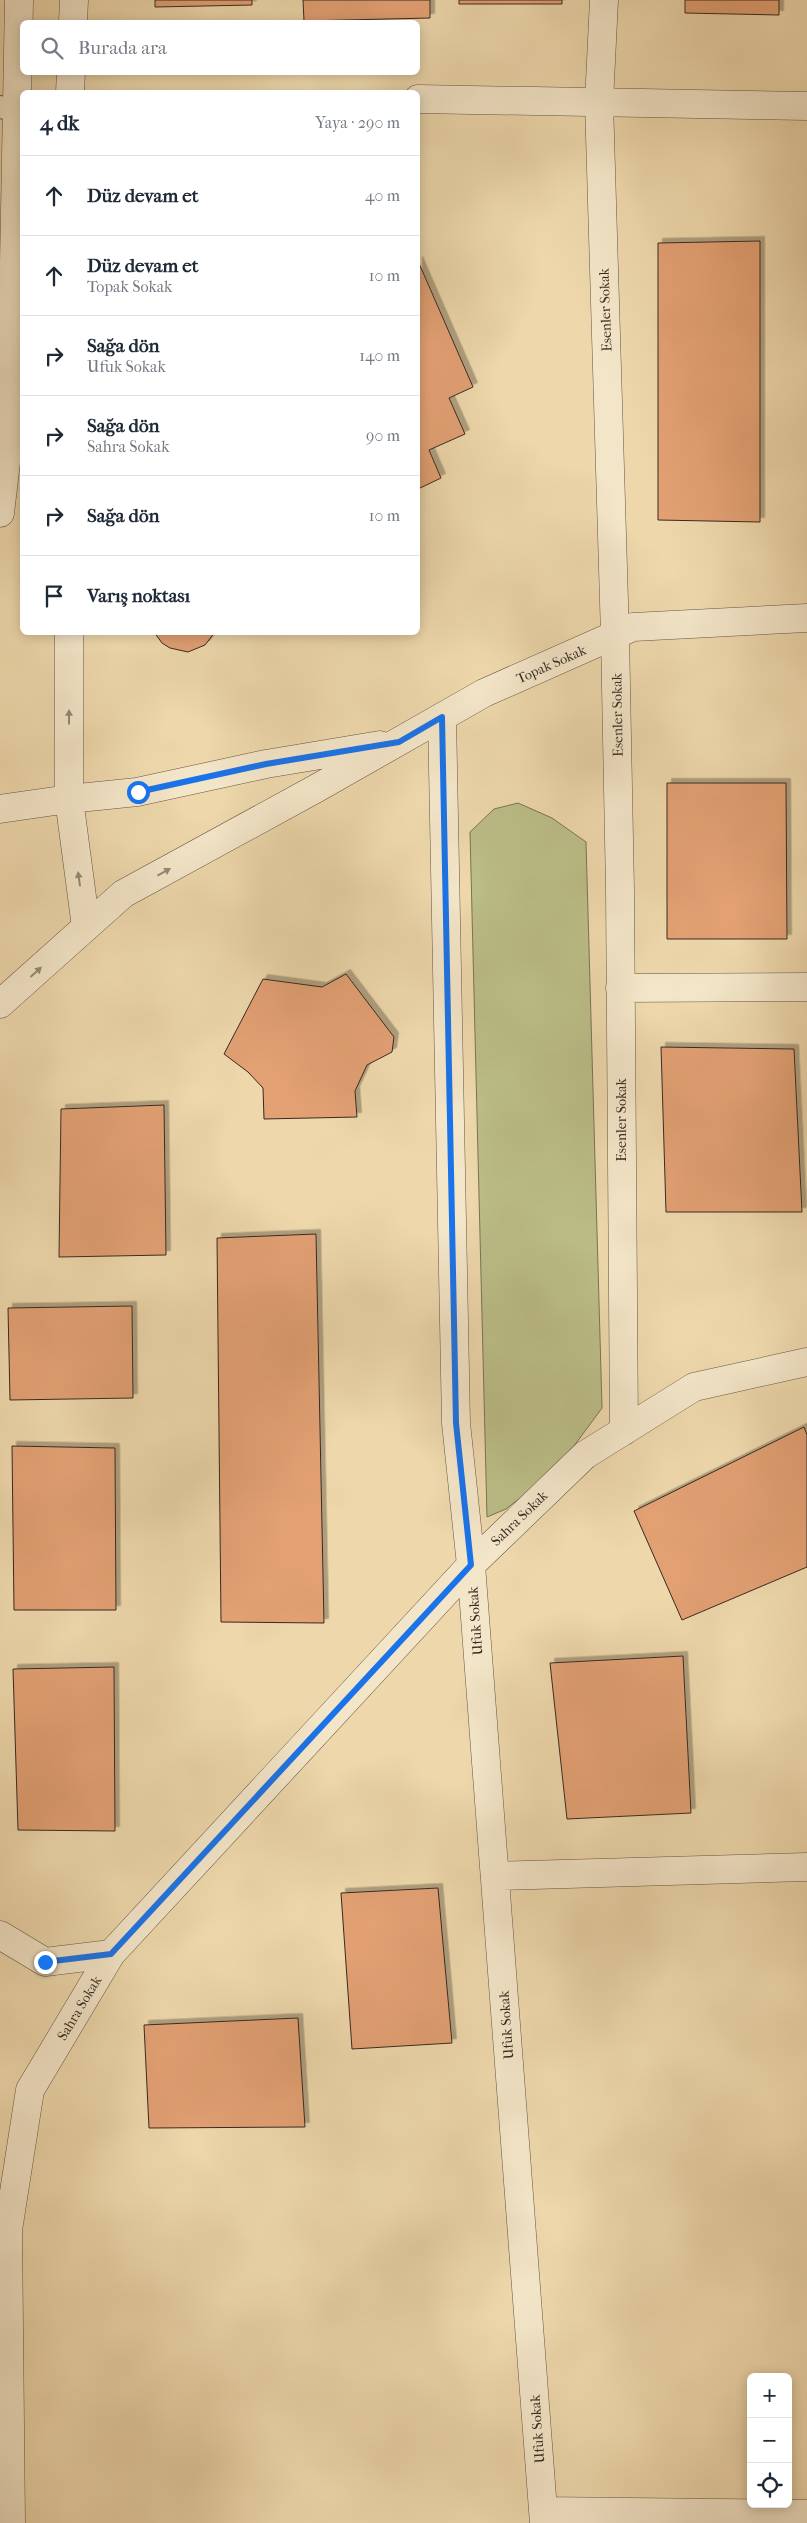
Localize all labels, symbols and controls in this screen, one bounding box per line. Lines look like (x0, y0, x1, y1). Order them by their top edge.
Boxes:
search box (20, 20, 420, 75)
icon: search (38, 34, 66, 62)
text: Burada ara (78, 37, 167, 59)
text: 4 dk (40, 111, 79, 135)
text: Yaya · 290 m (315, 113, 400, 132)
icon: ahead (40, 182, 68, 210)
text: Düz devam et (87, 185, 198, 207)
text: 40 m (365, 186, 400, 205)
text: Düz devam et (87, 255, 198, 277)
icon: ahead (40, 262, 68, 290)
text: 10 m (369, 266, 400, 285)
street label: Esenler Sokak (596, 267, 615, 352)
text: Topak Sokak (87, 277, 172, 296)
text: Sağa dön (87, 335, 160, 357)
icon: right (40, 342, 68, 370)
text: 140 m (359, 346, 400, 365)
text: Ufuk Sokak (87, 357, 166, 376)
text: Sağa dön (87, 415, 160, 437)
icon: right (40, 422, 68, 450)
text: 90 m (366, 426, 400, 445)
text: Sahra Sokak (87, 437, 169, 456)
icon: right (40, 502, 68, 530)
text: Sağa dön (87, 505, 160, 527)
text: 10 m (369, 506, 400, 525)
icon: arrive (40, 582, 68, 610)
text: Varış noktası (87, 585, 190, 607)
street label: Topak Sokak (514, 641, 589, 687)
street label: Esenler Sokak (608, 672, 627, 757)
one-way arrow (65, 709, 73, 725)
route start (127, 781, 150, 804)
one-way arrow (156, 868, 171, 876)
one-way arrow (75, 871, 83, 887)
one-way arrow (30, 966, 43, 977)
street label: Esenler Sokak (613, 1077, 630, 1162)
street label: Sahra Sokak (488, 1487, 552, 1550)
street label: Ufuk Sokak (465, 1585, 486, 1656)
route end (34, 1951, 57, 1974)
street label: Sahra Sokak (54, 1972, 106, 2044)
street label: Ufuk Sokak (496, 1989, 517, 2060)
map controls (747, 2373, 792, 2508)
button: + (747, 2373, 792, 2418)
street label: Ufuk Sokak (527, 2393, 548, 2464)
button: − (747, 2418, 792, 2463)
button: locate (747, 2463, 792, 2508)

